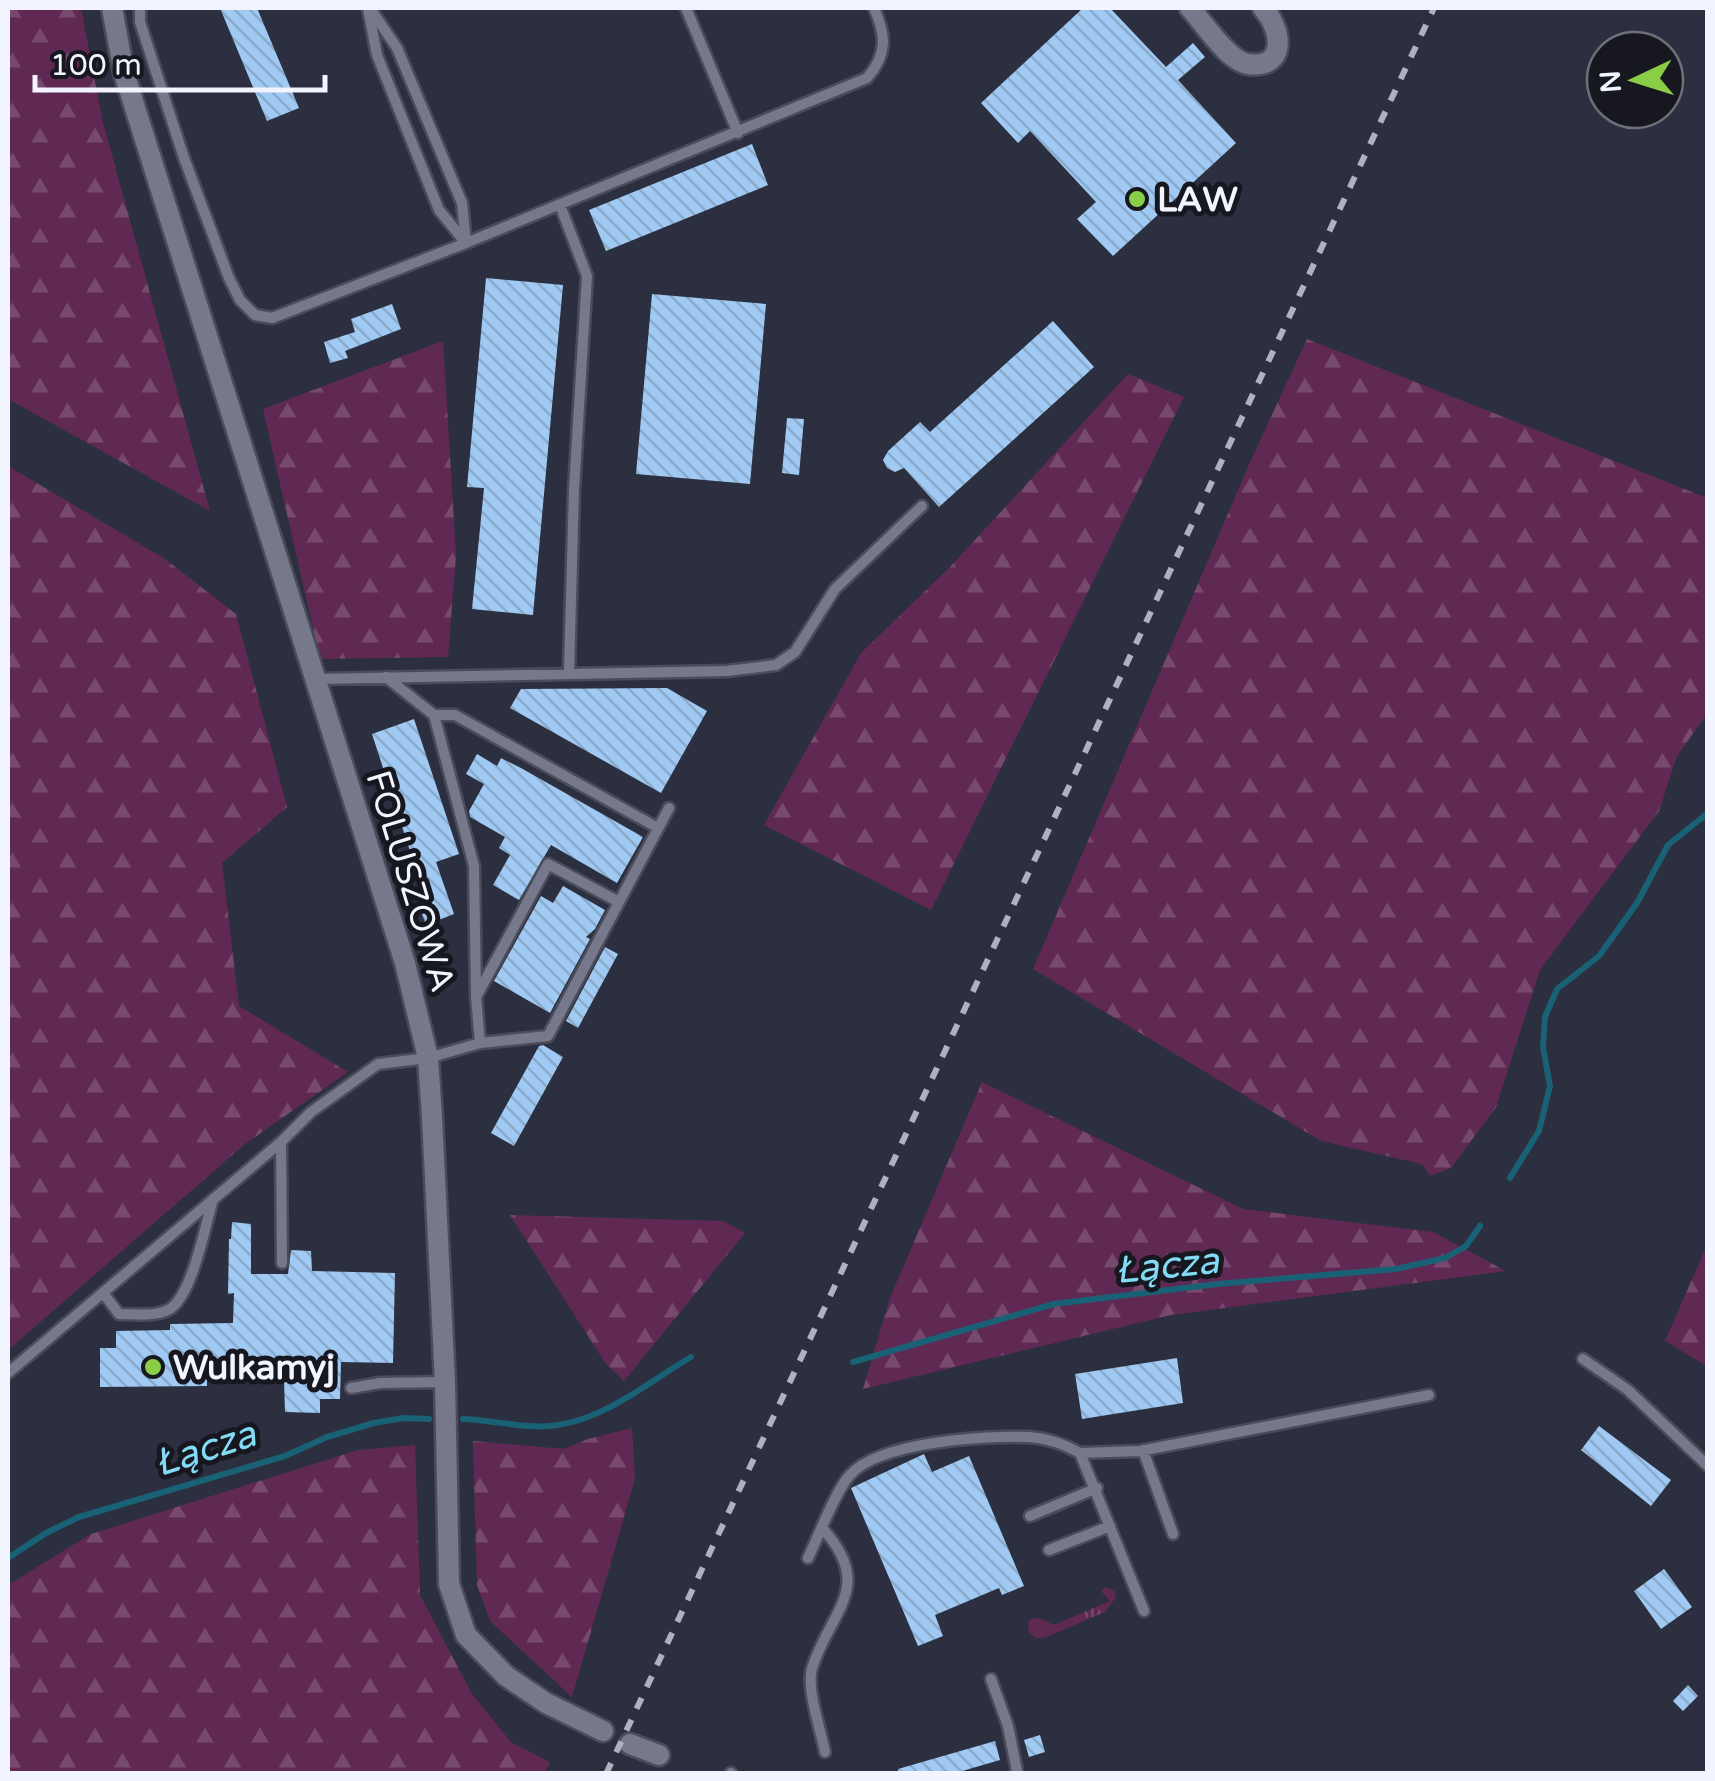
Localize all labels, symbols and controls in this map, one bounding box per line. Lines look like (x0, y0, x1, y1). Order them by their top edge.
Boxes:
scale bar (35, 30, 325, 92)
north arrow (1585, 30, 1685, 130)
text: 100 m (50, 47, 142, 84)
text: N (1593, 69, 1629, 94)
place label: LAW (1157, 179, 1239, 221)
marker: LAW (1126, 188, 1148, 210)
street label: FOLUSZOWA (357, 766, 464, 997)
water label: Łącza (1113, 1238, 1223, 1294)
place label: Wulkamyj (173, 1347, 335, 1389)
marker: Wulkamyj (142, 1356, 164, 1378)
water label: Łącza (149, 1411, 263, 1487)

